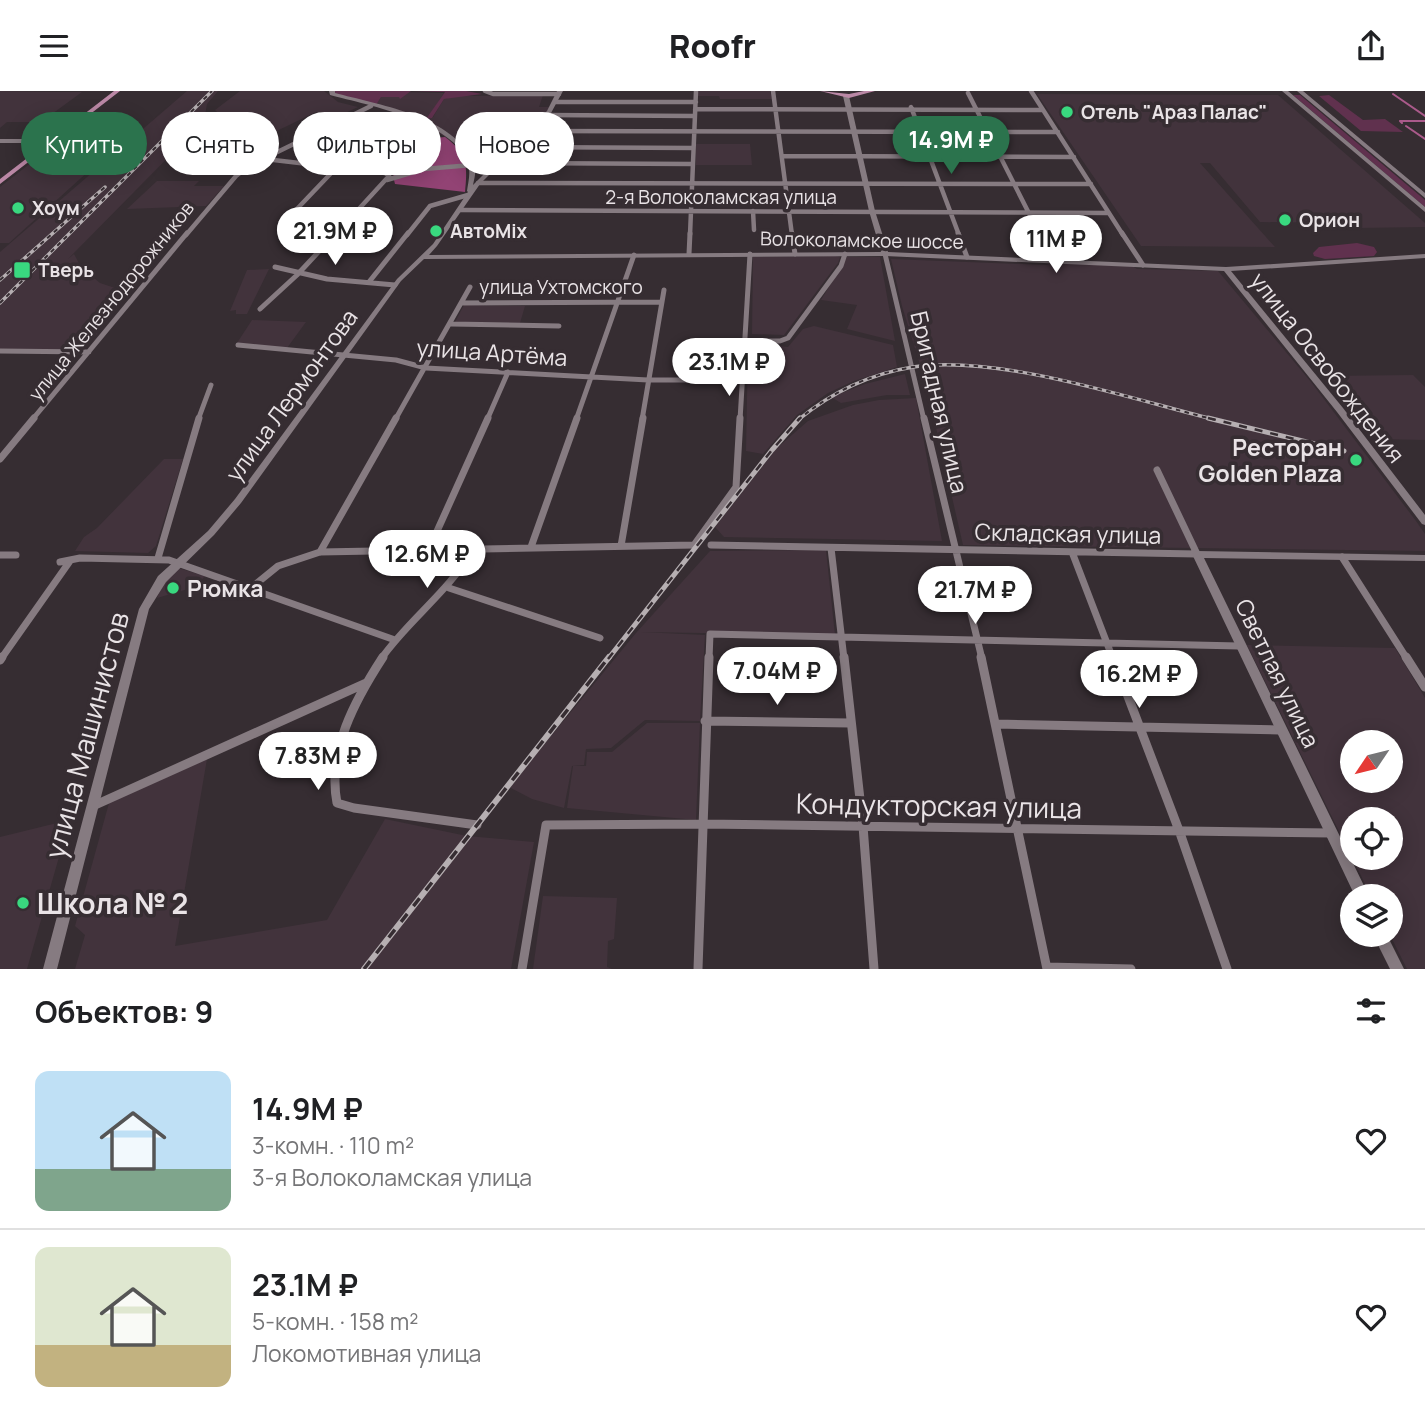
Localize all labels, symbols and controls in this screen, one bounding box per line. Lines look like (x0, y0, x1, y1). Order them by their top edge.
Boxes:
text: Roofr (669, 24, 756, 68)
icon: menu (35, 27, 73, 65)
icon: share (1352, 27, 1390, 65)
place label: Отель "Араз Палас" (1081, 99, 1267, 125)
marker: Отель "Араз Палас" (1059, 104, 1075, 120)
chip: Купить (21, 112, 147, 175)
chip: Снять (161, 112, 279, 175)
chip: Фильтры (293, 112, 441, 175)
chip: Новое (455, 112, 574, 175)
pin: 14.9M ₽ (886, 116, 1016, 176)
text: 14.9M ₽ (909, 123, 993, 155)
street label: 2-я Волоколамская улица (605, 184, 837, 210)
place label: Хоум (32, 195, 80, 221)
street label: улица Железнодорожников (22, 196, 200, 406)
marker: Хоум (10, 200, 26, 216)
pin: 21.9M ₽ (270, 207, 400, 267)
place label: Орион (1299, 207, 1360, 233)
marker: Орион (1277, 212, 1293, 228)
text: 21.9M ₽ (293, 214, 377, 246)
pin: 11M ₽ (1007, 215, 1105, 275)
place label: АвтоMix (450, 218, 528, 244)
text: 11M ₽ (1026, 222, 1086, 254)
marker: АвтоMix (428, 223, 444, 239)
street label: Волоколамское шоссе (760, 225, 964, 255)
place label: Тверь (38, 257, 94, 283)
marker: Тверь (12, 260, 32, 280)
street label: улица Освобождения (1243, 265, 1413, 469)
street label: улица Ухтомского (479, 274, 643, 300)
street label: улица Лермонтова (218, 302, 364, 488)
street label: Бригадная улица (903, 308, 977, 496)
street label: улица Артёма (415, 331, 569, 373)
pin: 23.1M ₽ (664, 338, 794, 398)
text: 23.1M ₽ (688, 345, 770, 377)
place label: Ресторан Golden Plaza (1199, 431, 1342, 489)
marker: Ресторан Golden Plaza (1348, 452, 1364, 468)
street label: Складская улица (974, 515, 1162, 551)
pin: 12.6M ₽ (362, 531, 492, 590)
text: 12.6M ₽ (384, 537, 470, 569)
pin: 21.7M ₽ (910, 567, 1040, 626)
place label: Рюмка (187, 572, 264, 604)
text: 21.7M ₽ (934, 573, 1016, 605)
marker: Рюмка (165, 580, 181, 596)
street label: Светлая улица (1228, 593, 1328, 753)
street label: улица Машинистов (35, 607, 137, 863)
pin: 7.04M ₽ (712, 647, 842, 707)
pin: 16.2M ₽ (1074, 651, 1204, 710)
text: 7.04M ₽ (733, 654, 821, 686)
text: 16.2M ₽ (1096, 657, 1182, 689)
north arrow (1340, 730, 1404, 793)
map controls (1340, 730, 1403, 947)
pin: 7.83M ₽ (253, 733, 383, 792)
text: 7.83M ₽ (275, 739, 361, 771)
street label: Кондукторская улица (796, 784, 1082, 826)
button: locate (1340, 807, 1403, 870)
place label: Школа № 2 (37, 884, 188, 922)
button: layers (1340, 884, 1403, 947)
marker: Школа № 2 (15, 895, 31, 911)
text: Объектов: 9 (35, 991, 213, 1032)
icon: filters (1352, 992, 1390, 1030)
text: 14.9M ₽ (252, 1088, 363, 1129)
icon: home (91, 1099, 175, 1183)
icon: heart (1352, 1122, 1390, 1160)
text: 3-комн. · 110 m² (252, 1129, 414, 1161)
text: 3-я Волоколамская улица (252, 1161, 532, 1193)
text: 23.1M ₽ (252, 1264, 358, 1305)
icon: home (91, 1275, 175, 1359)
icon: heart (1352, 1298, 1390, 1336)
text: 5-комн. · 158 m² (252, 1305, 418, 1337)
text: Локомотивная улица (252, 1337, 481, 1369)

